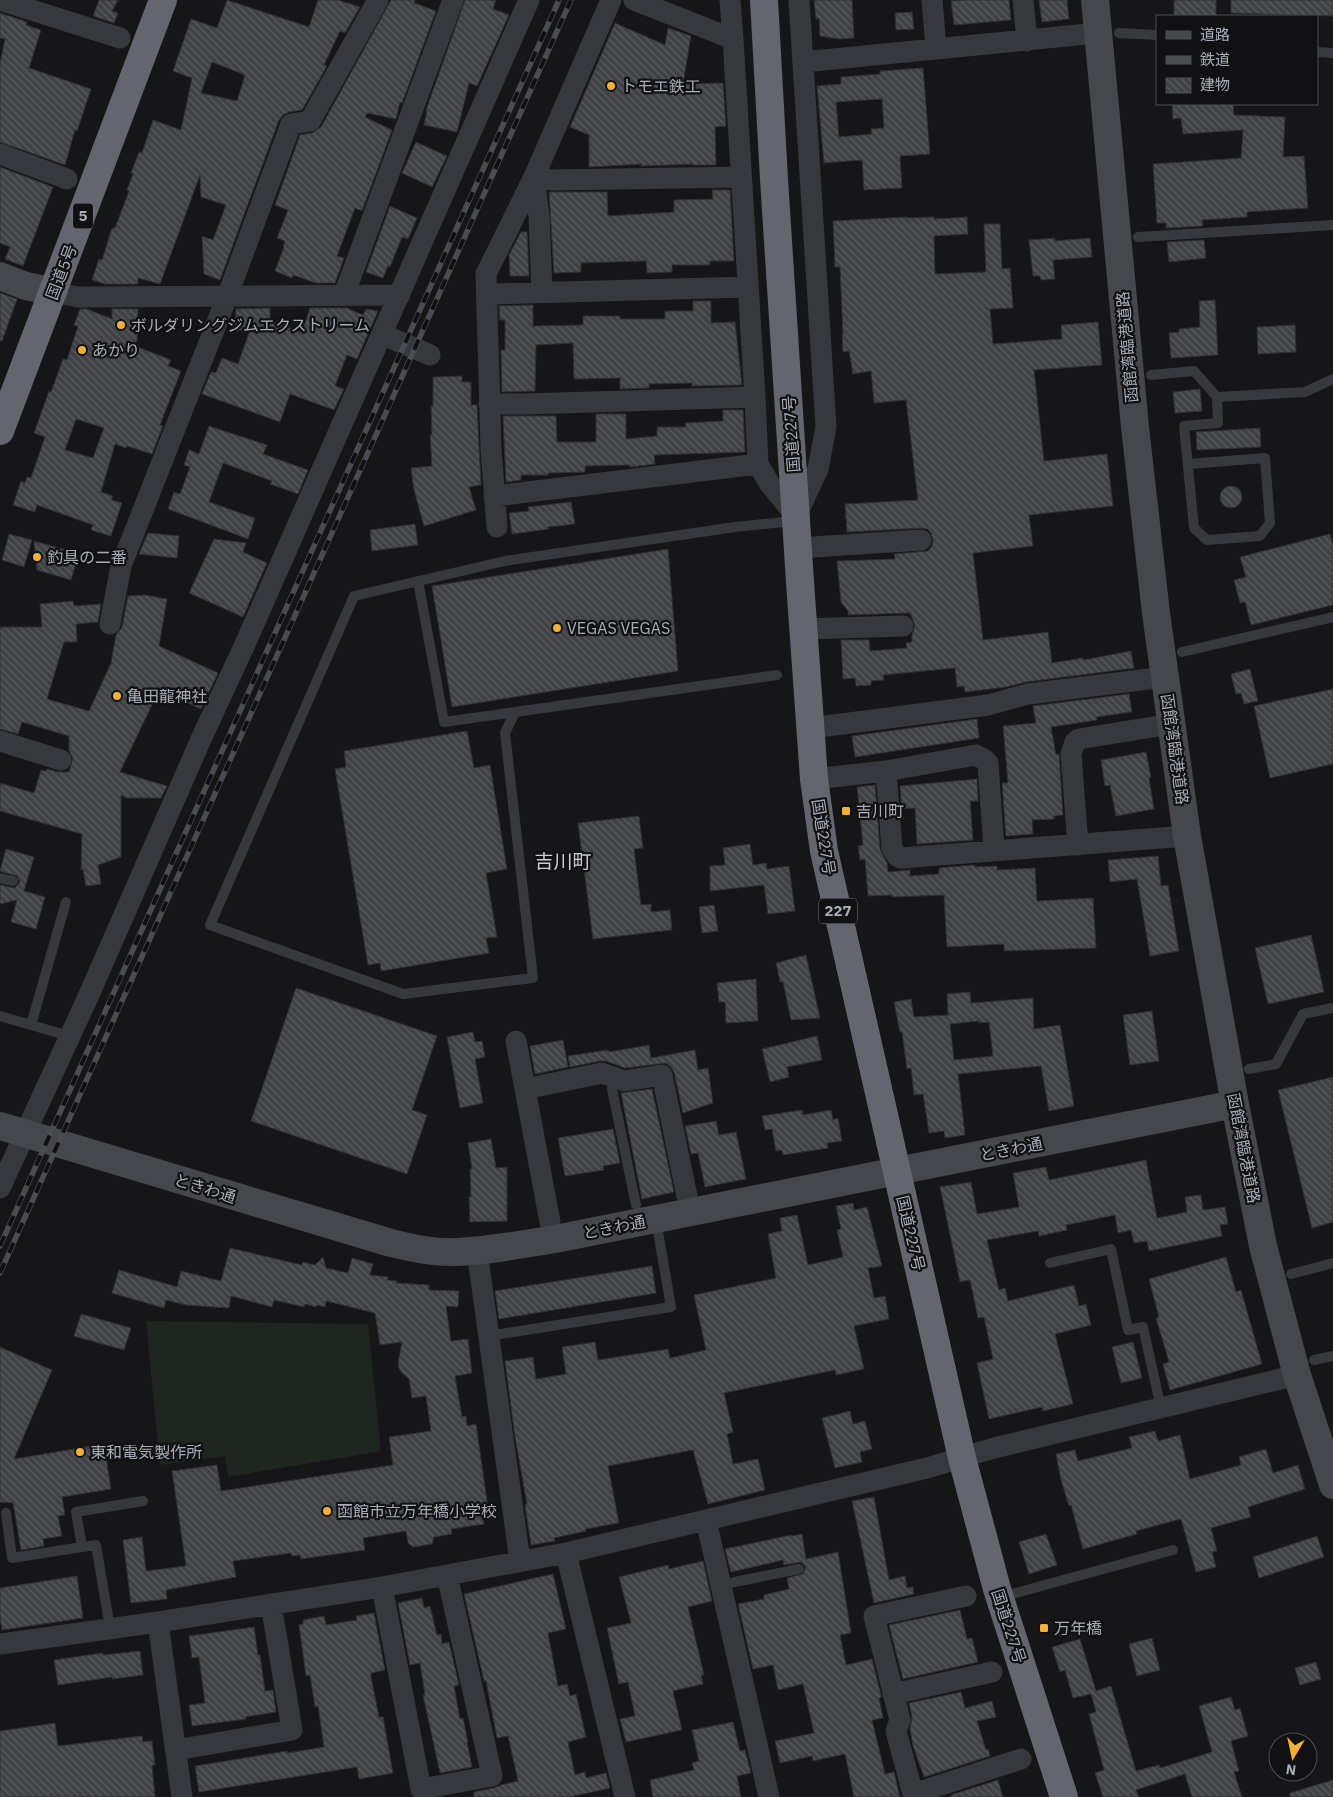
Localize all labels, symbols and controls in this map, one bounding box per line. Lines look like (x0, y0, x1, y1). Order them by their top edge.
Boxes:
legend (1156, 15, 1318, 105)
text: 道路 (1200, 25, 1230, 44)
text: 鉄道 (1200, 50, 1230, 69)
text: 建物 (1200, 75, 1230, 94)
place label: トモエ鉄工 (621, 76, 701, 96)
marker: トモエ鉄工 (605, 80, 617, 92)
road number: 5 (73, 204, 93, 228)
street label: 国道5号 (41, 242, 81, 302)
street label: 函館湾臨港道路 (1112, 290, 1142, 404)
place label: ボルダリングジムエクストリーム (131, 315, 370, 335)
marker: ボルダリングジムエクストリーム (115, 319, 127, 331)
place label: あかり (92, 340, 140, 360)
marker: あかり (76, 344, 88, 356)
street label: 国道227号 (778, 395, 804, 473)
place label: 釣具の二番 (47, 547, 127, 567)
marker: 釣具の二番 (31, 551, 43, 563)
place label: VEGAS VEGAS (567, 618, 670, 638)
marker: VEGAS VEGAS (551, 622, 563, 634)
place label: 亀田龍神社 (127, 686, 207, 706)
marker: 亀田龍神社 (111, 690, 123, 702)
street label: 函館湾臨港道路 (1157, 692, 1193, 806)
street label: 国道227号 (808, 798, 840, 876)
place label: 吉川町 (856, 801, 904, 821)
marker: 吉川町 (840, 805, 852, 817)
district label: 吉川町 (534, 849, 592, 873)
road number: 227 (819, 898, 857, 924)
street label: 函館湾臨港道路 (1223, 1091, 1265, 1205)
street label: ときわ通 (978, 1133, 1044, 1165)
street label: ときわ通 (171, 1169, 239, 1207)
street label: 国道227号 (893, 1193, 929, 1273)
street label: ときわ通 (581, 1211, 647, 1243)
place label: 東和電気製作所 (90, 1442, 202, 1462)
marker: 東和電気製作所 (74, 1446, 86, 1458)
place label: 函館市立万年橋小学校 (337, 1501, 497, 1521)
marker: 函館市立万年橋小学校 (321, 1505, 333, 1517)
street label: 国道227号 (988, 1586, 1030, 1666)
place label: 万年橋 (1054, 1618, 1102, 1638)
marker: 万年橋 (1038, 1622, 1050, 1634)
north arrow (1268, 1732, 1318, 1782)
text: N (1285, 1760, 1297, 1780)

